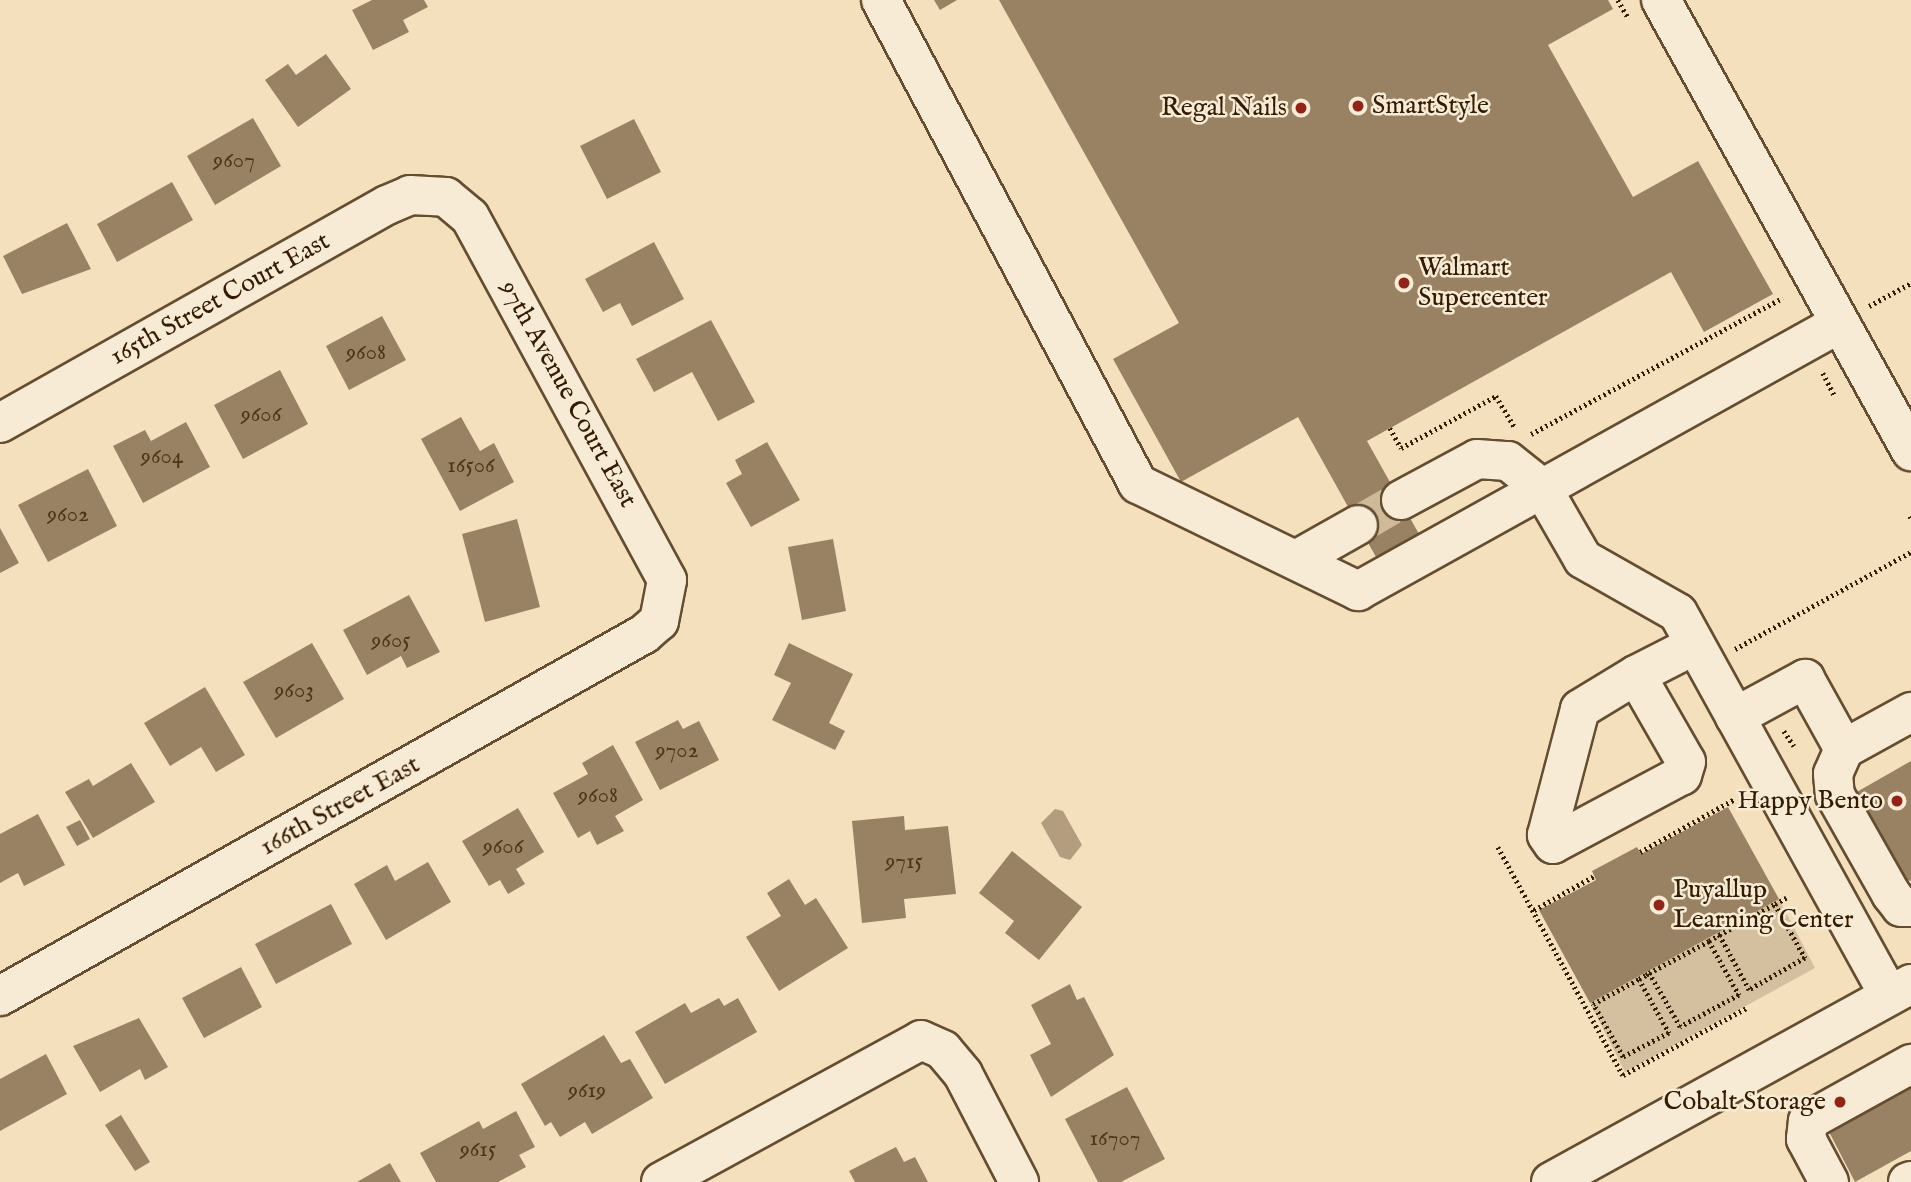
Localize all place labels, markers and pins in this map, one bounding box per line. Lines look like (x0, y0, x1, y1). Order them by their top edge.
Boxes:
place label: SmartStyle (1372, 90, 1489, 122)
place label: Regal Nails (1161, 92, 1287, 124)
marker: SmartStyle (1350, 98, 1366, 114)
marker: Regal Nails (1293, 100, 1309, 116)
place label: Walmart Supercenter (1418, 252, 1548, 314)
marker: Walmart Supercenter (1396, 275, 1412, 291)
place label: Happy Bento (1737, 785, 1883, 817)
marker: Happy Bento (1889, 793, 1905, 809)
place label: Puyallup Learning Center (1673, 874, 1854, 936)
marker: Puyallup Learning Center (1651, 897, 1667, 913)
place label: Cobalt Storage (1664, 1086, 1826, 1118)
marker: Cobalt Storage (1832, 1094, 1848, 1110)

